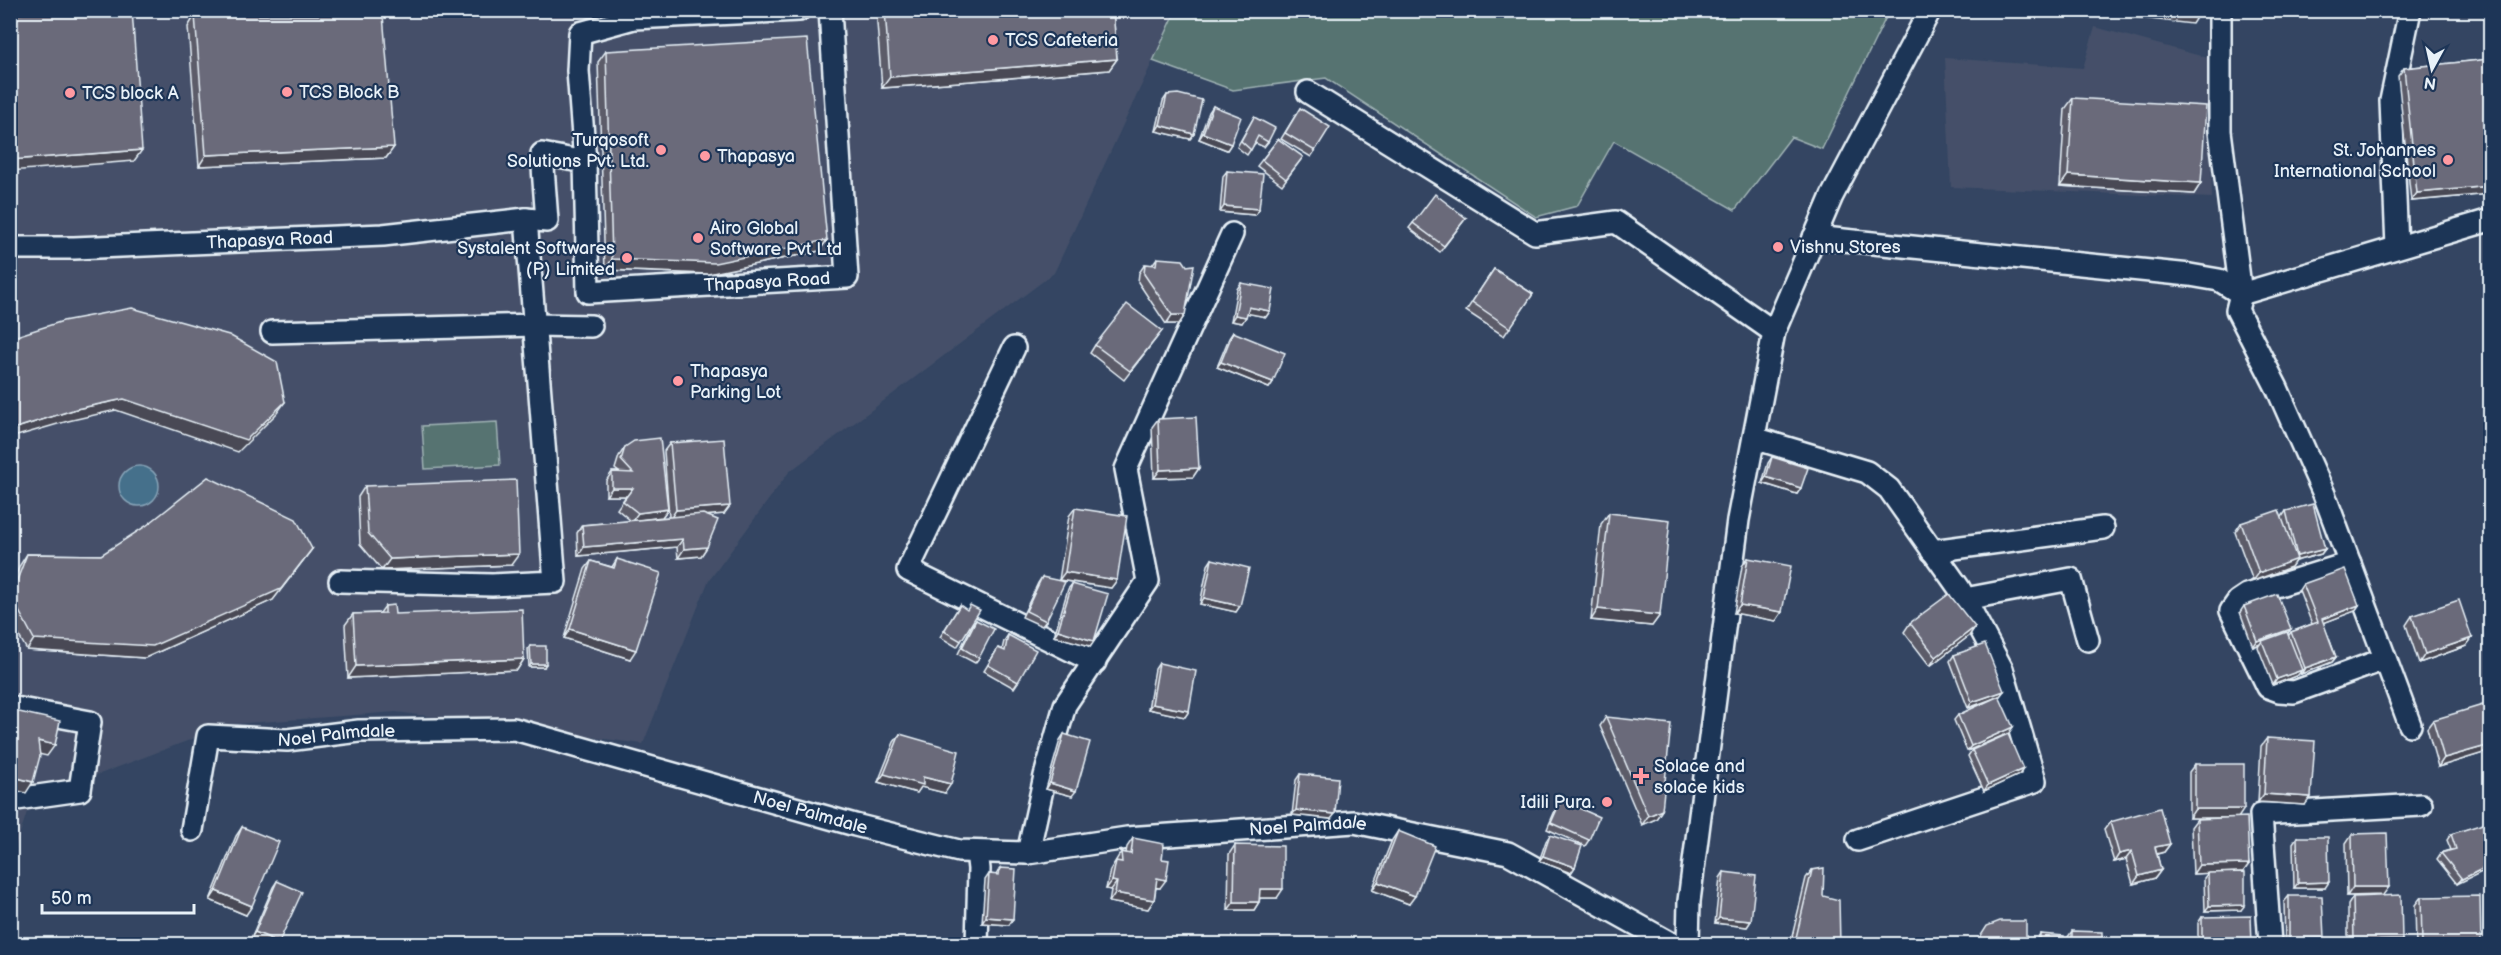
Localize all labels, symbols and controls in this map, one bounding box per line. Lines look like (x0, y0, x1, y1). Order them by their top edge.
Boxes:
place label: TCS Cafeteria (1005, 30, 1118, 51)
marker: TCS Cafeteria (986, 33, 1000, 47)
north arrow (2402, 39, 2462, 99)
text: N (2423, 72, 2437, 93)
place label: TCS Block B (299, 82, 399, 103)
place label: TCS block A (82, 83, 179, 104)
marker: TCS Block B (280, 85, 294, 99)
marker: TCS block A (63, 86, 77, 100)
place label: Turqosoft Solutions Pvt. Ltd. (507, 130, 649, 172)
place label: St. Johannes International School (2274, 140, 2436, 182)
marker: Turqosoft Solutions Pvt. Ltd. (654, 143, 668, 157)
place label: Thapasya (717, 146, 795, 167)
marker: Thapasya (698, 149, 712, 163)
marker: St. Johannes International School (2441, 153, 2455, 167)
place label: Airo Global Software Pvt Ltd (710, 218, 842, 260)
street label: Thapasya Road (206, 227, 334, 253)
marker: Airo Global Software Pvt Ltd (691, 231, 705, 245)
place label: Vishnu Stores (1790, 237, 1901, 258)
place label: Systalent Softwares (P) Limited (457, 238, 615, 280)
marker: Vishnu Stores (1771, 240, 1785, 254)
marker: Systalent Softwares (P) Limited (620, 251, 634, 265)
street label: Thapasya Road (703, 268, 831, 296)
place label: Thapasya Parking Lot (690, 361, 782, 403)
marker: Thapasya Parking Lot (671, 374, 685, 388)
street label: Noel Palmdale (277, 721, 396, 751)
place label: Solace and solace kids (1654, 756, 1745, 798)
marker: Solace and solace kids (1632, 767, 1650, 785)
street label: Noel Palmdale (751, 787, 870, 839)
place label: Idili Pura. (1521, 792, 1595, 813)
marker: Idili Pura. (1600, 795, 1614, 809)
street label: Noel Palmdale (1248, 812, 1369, 840)
scale bar (42, 877, 194, 915)
text: 50 m (51, 888, 92, 909)

